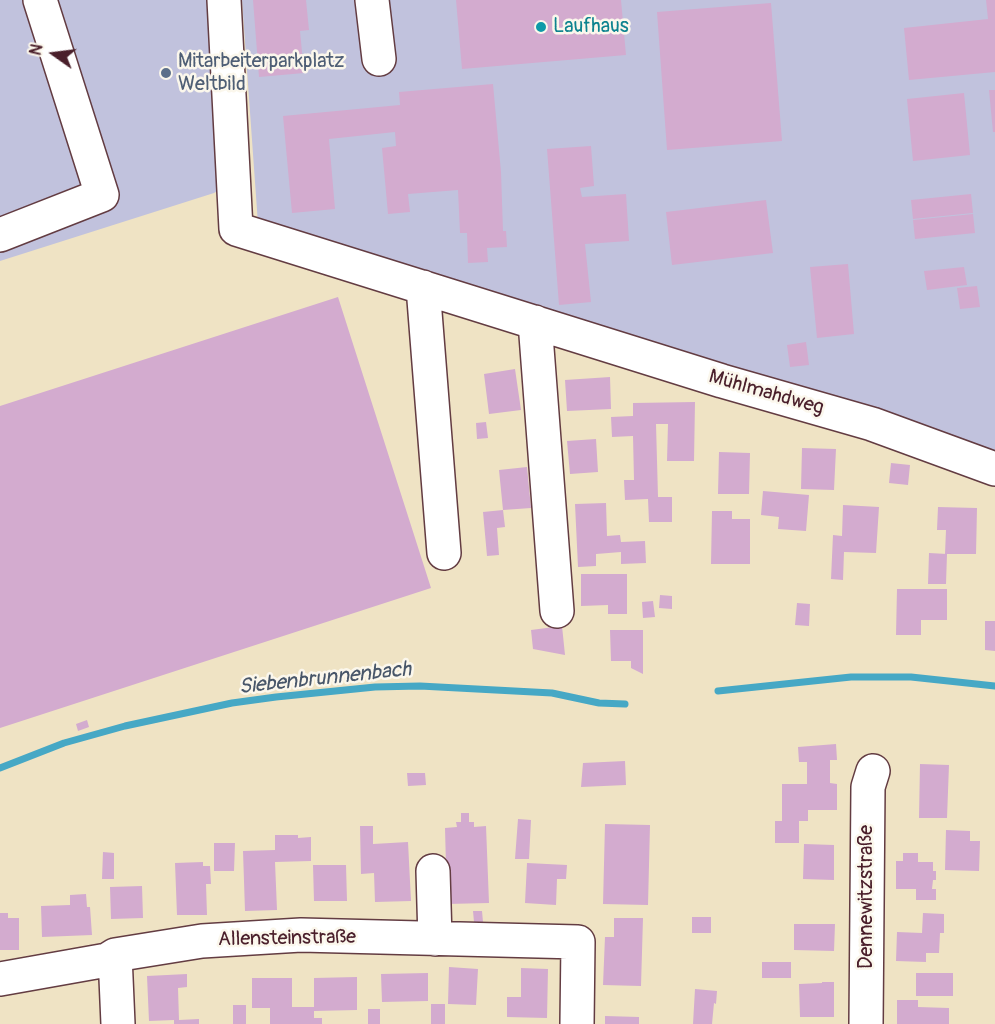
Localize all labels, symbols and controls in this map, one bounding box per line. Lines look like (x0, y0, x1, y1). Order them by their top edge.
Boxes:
place label: Laufhaus (553, 15, 629, 39)
marker: Laufhaus (534, 20, 548, 34)
north arrow (24, 24, 84, 84)
text: N (26, 42, 48, 57)
place label: Mitarbeiterparkplatz Weltbild (178, 50, 344, 97)
marker: Mitarbeiterparkplatz Weltbild (159, 66, 173, 80)
street label: Mühlmahdweg (706, 365, 826, 421)
water label: Siebenbrunnenbach (238, 657, 412, 701)
street label: Dennewitzstraße (855, 825, 879, 969)
street label: Allensteinstraße (218, 926, 356, 952)

